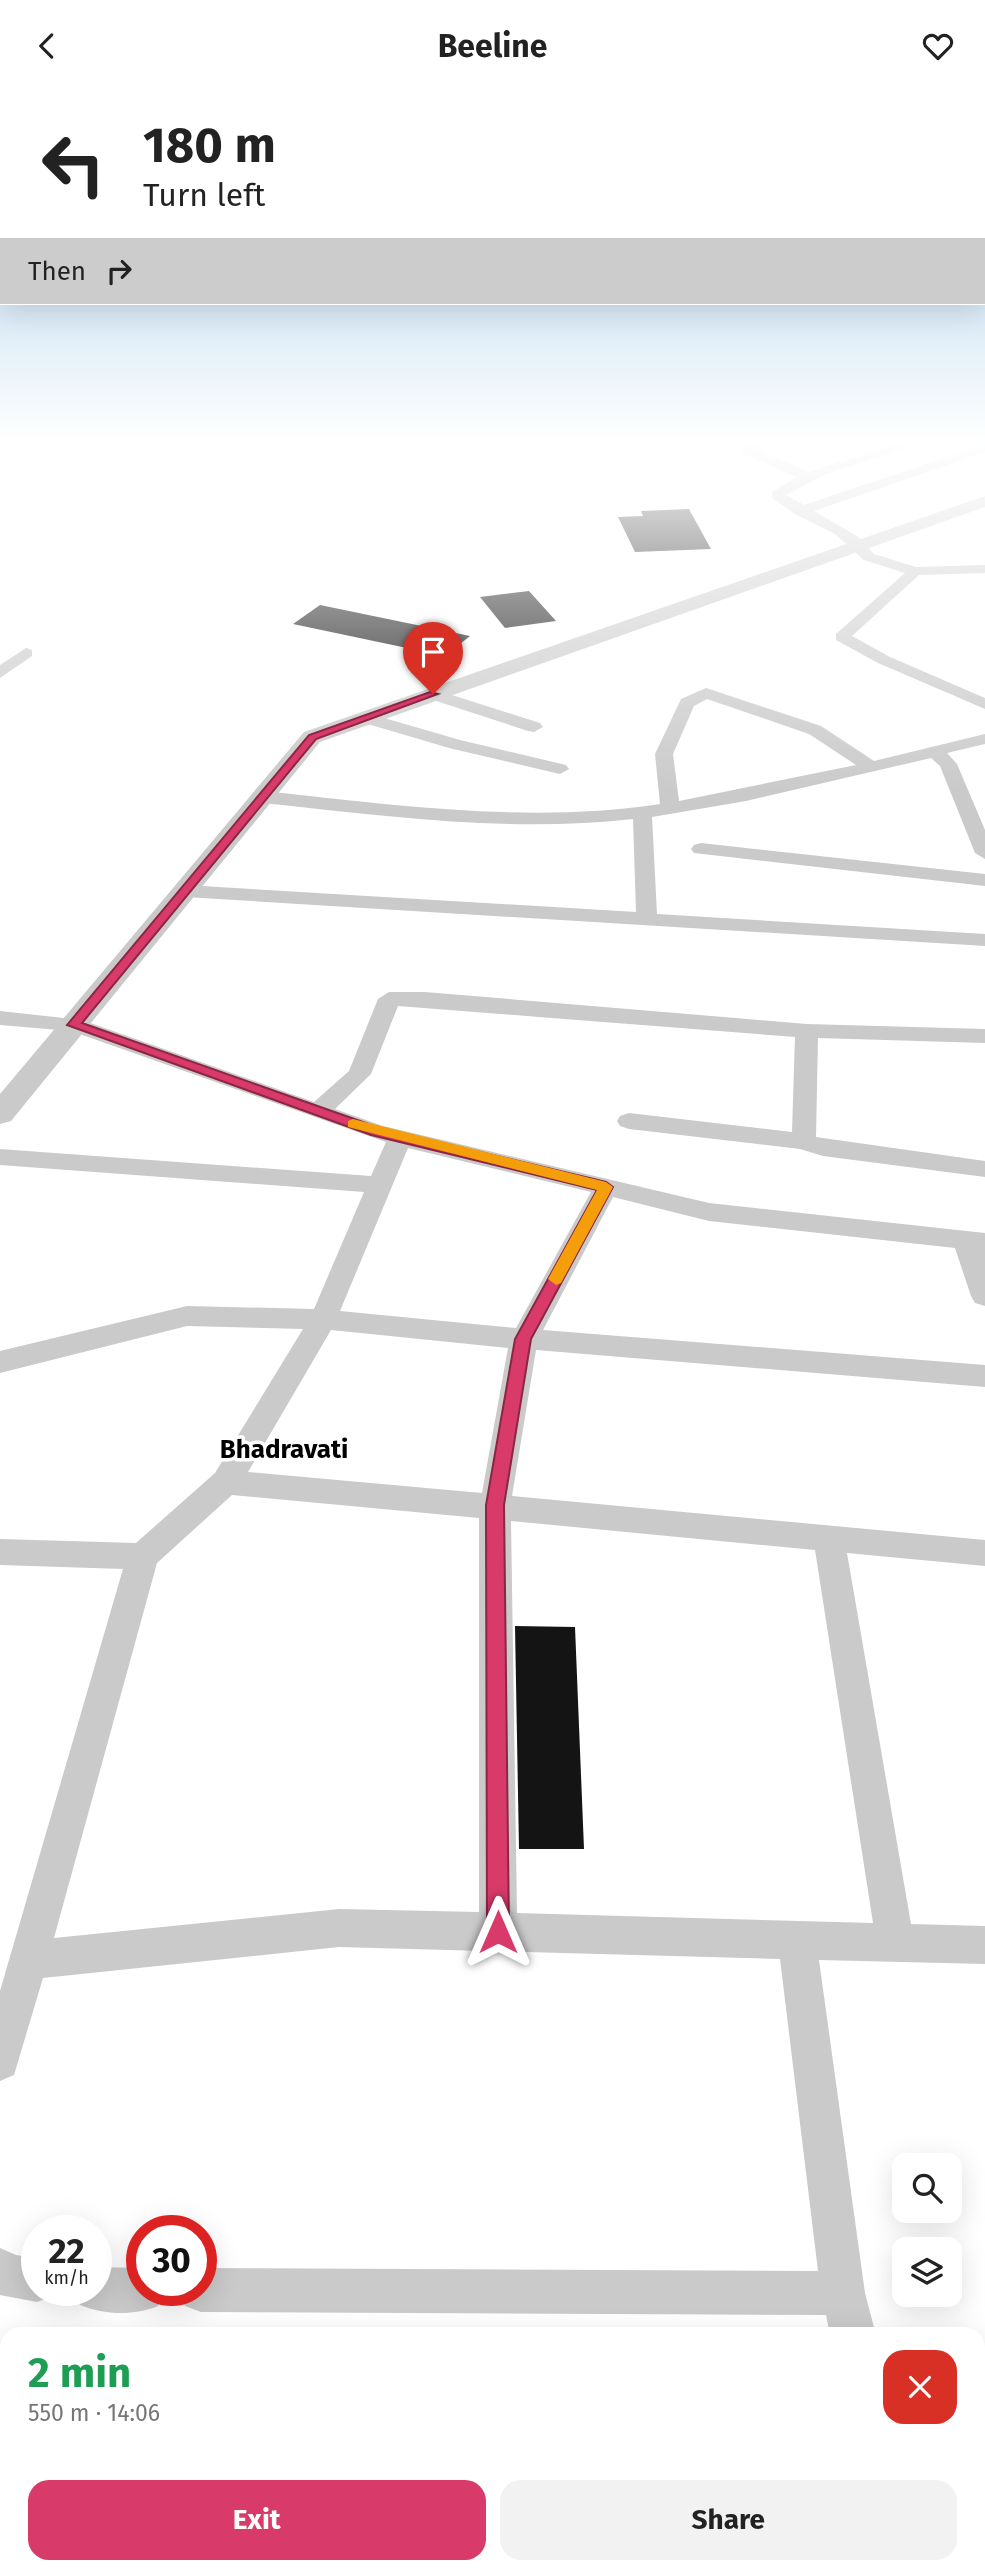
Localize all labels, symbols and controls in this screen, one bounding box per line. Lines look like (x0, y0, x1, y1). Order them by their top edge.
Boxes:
icon: back (28, 27, 66, 65)
text: Beeline (438, 27, 547, 65)
icon: heart (919, 27, 957, 65)
text: 180 m (143, 116, 276, 175)
icon: left (28, 119, 119, 210)
text: Turn left (143, 176, 265, 214)
icon: right (100, 252, 138, 290)
text: Then (28, 256, 86, 287)
pin (403, 622, 463, 694)
icon: arrive (414, 633, 452, 671)
district label: Bhadravati (220, 1434, 348, 1465)
position arrow (461, 1895, 535, 1969)
map controls (892, 2153, 962, 2307)
button: search (892, 2153, 962, 2223)
speed limit sign: 30 (126, 2215, 217, 2306)
text: 22 (48, 2230, 85, 2272)
button: layers (892, 2237, 962, 2307)
text: km/h (44, 2267, 89, 2289)
text: 2 min (28, 2348, 131, 2398)
button: close (883, 2350, 957, 2424)
text: 550 m · 14:06 (28, 2399, 160, 2427)
button: Exit (28, 2480, 486, 2560)
button: Share (500, 2480, 957, 2560)

